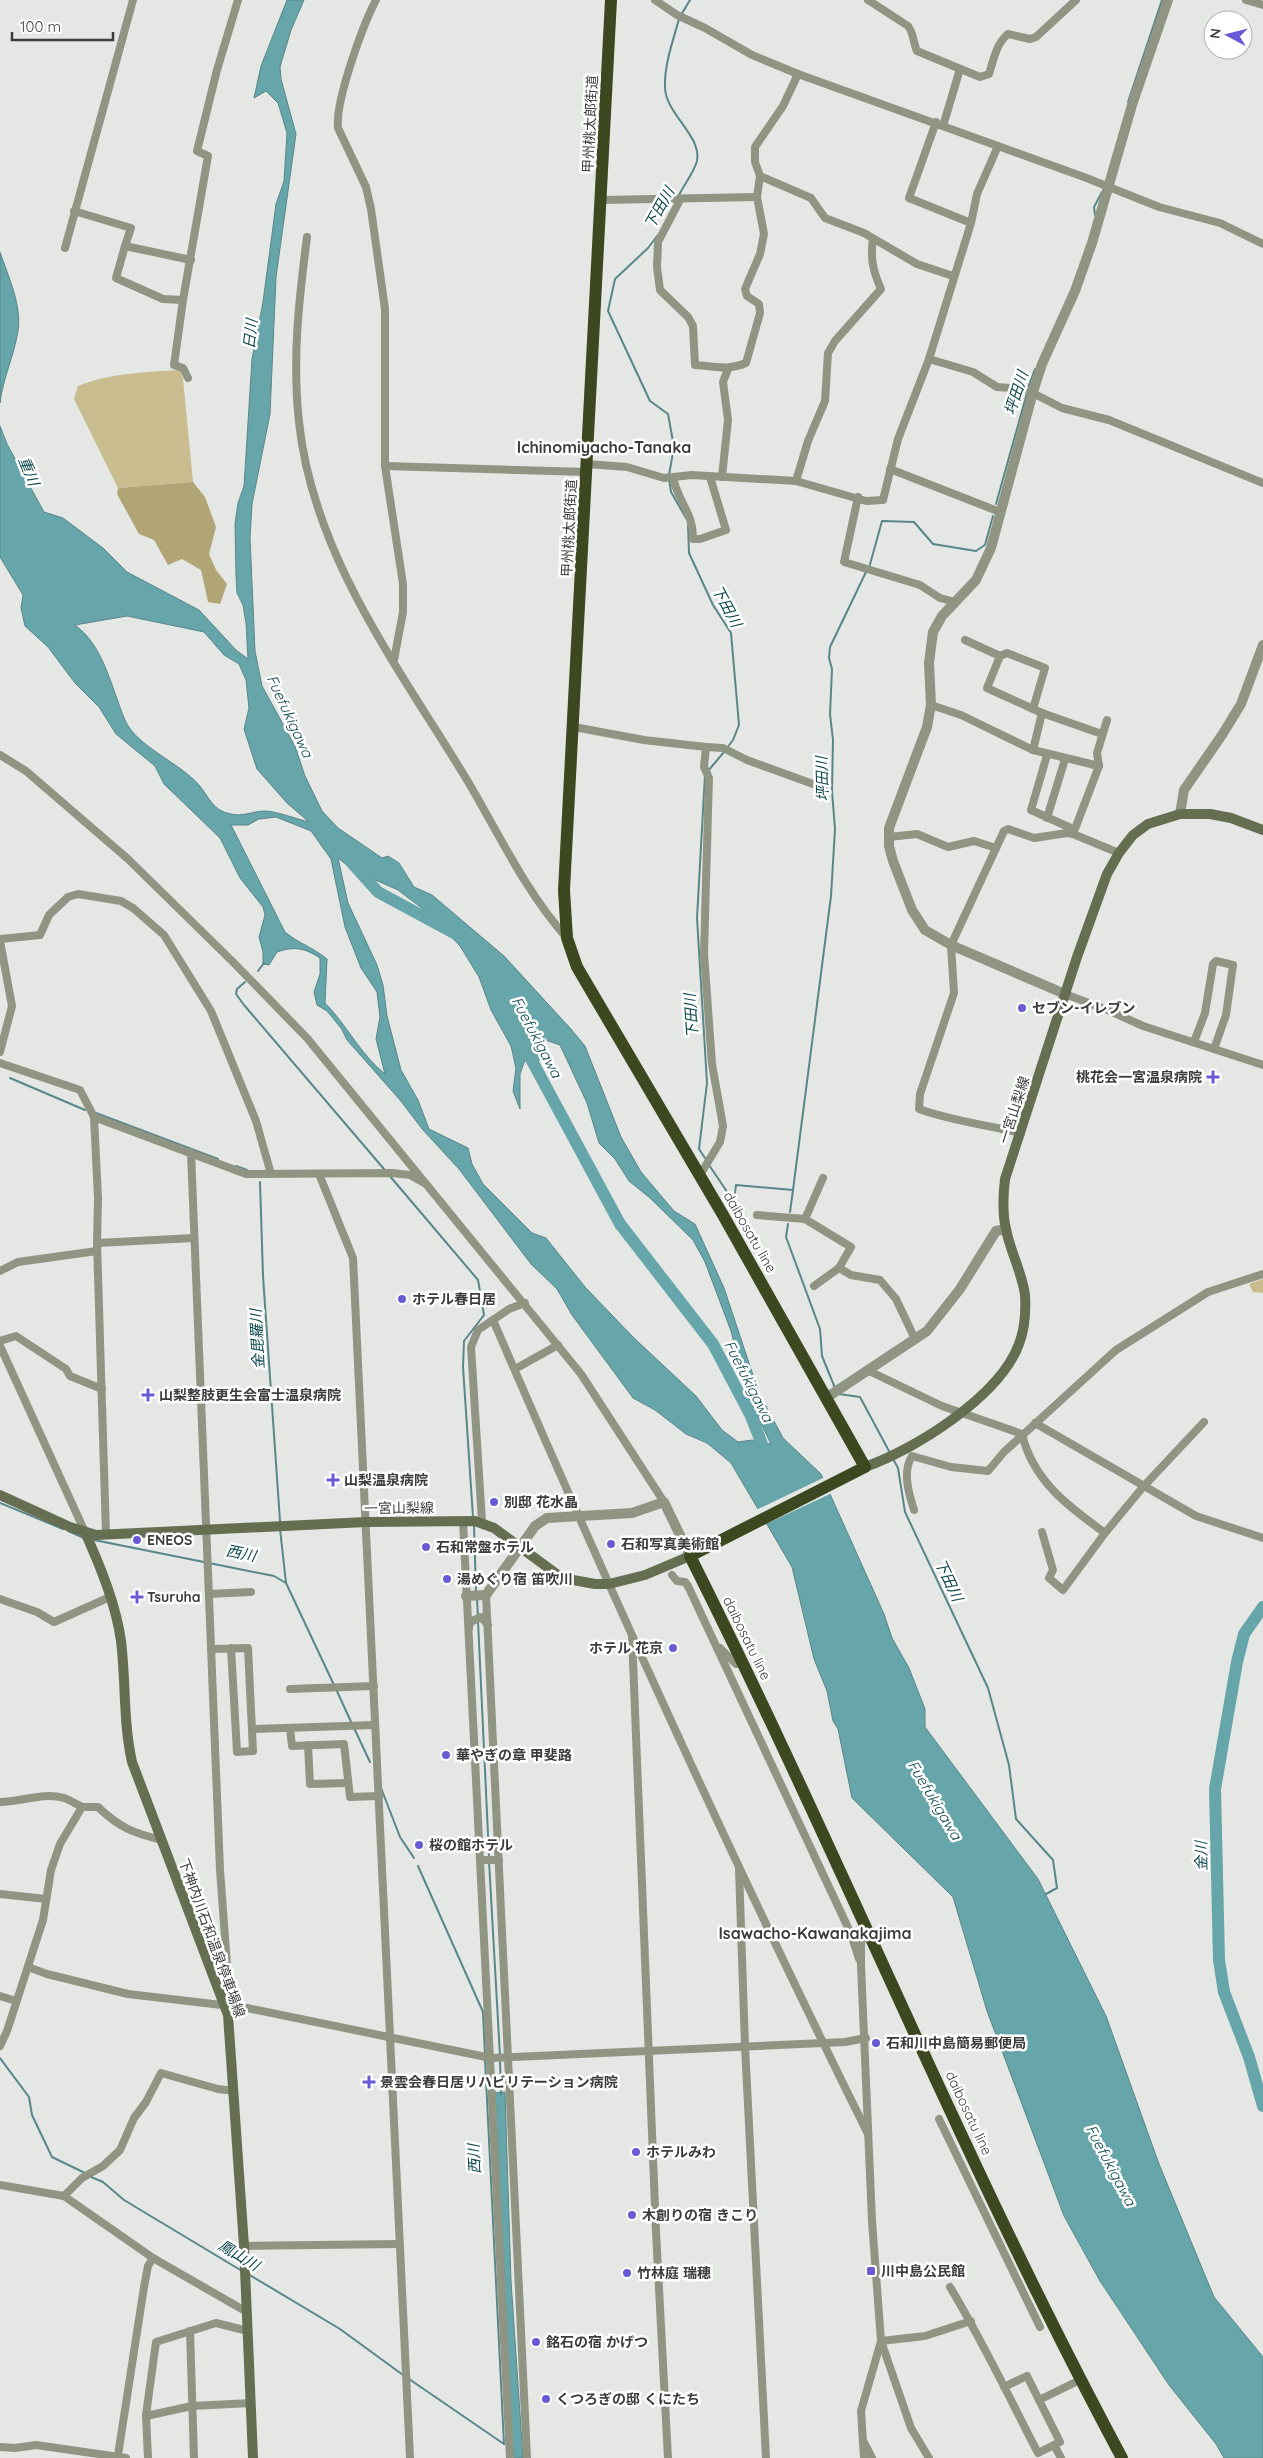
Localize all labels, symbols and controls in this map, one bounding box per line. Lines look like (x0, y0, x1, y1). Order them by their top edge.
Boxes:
scale bar (12, 10, 114, 42)
north arrow (1203, 10, 1253, 60)
text: 100 m (20, 17, 61, 36)
text: N (1206, 27, 1225, 40)
street label: 甲州桃太郎街道 (578, 75, 602, 173)
water label: 下田川 (640, 182, 679, 232)
water label: 日川 (239, 316, 261, 350)
water label: 坪田川 (1000, 367, 1033, 417)
district label: Ichinomiyacho-Tanaka (517, 437, 691, 457)
water label: 重川 (15, 454, 44, 490)
street label: 甲州桃太郎街道 (557, 479, 581, 577)
water label: 下田川 (708, 582, 747, 632)
water label: Fuefukigawa (263, 672, 318, 761)
water label: 坪田川 (812, 754, 832, 802)
water label: 下田川 (680, 991, 702, 1039)
water label: Fuefukigawa (508, 993, 567, 1082)
place label: セブン-イレブン (1032, 999, 1136, 1017)
marker: セブン-イレブン (1016, 1002, 1028, 1014)
place label: 桃花会一宮温泉病院 (1076, 1068, 1202, 1086)
marker: 桃花会一宮温泉病院 (1206, 1070, 1220, 1084)
street label: 一宮山梨線 (995, 1074, 1033, 1146)
street label: daibosatu line (719, 1188, 781, 1276)
place label: ホテル春日居 (412, 1290, 496, 1308)
marker: ホテル春日居 (396, 1293, 408, 1305)
water label: 金毘羅川 (246, 1307, 268, 1369)
water label: Fuefukigawa (720, 1337, 778, 1426)
place label: 山梨整肢更生会富士温泉病院 (159, 1386, 341, 1404)
marker: 山梨整肢更生会富士温泉病院 (141, 1388, 155, 1402)
place label: 山梨温泉病院 (344, 1471, 428, 1489)
marker: 山梨温泉病院 (326, 1473, 340, 1487)
place label: 別邸 花水晶 (504, 1493, 578, 1511)
marker: 別邸 花水晶 (488, 1496, 500, 1508)
street label: 一宮山梨線 (364, 1498, 434, 1518)
place label: ENEOS (147, 1531, 192, 1549)
marker: ENEOS (131, 1534, 143, 1546)
place label: 石和写真美術館 (621, 1535, 719, 1553)
place label: 石和常盤ホテル (436, 1538, 534, 1556)
marker: 石和写真美術館 (605, 1538, 617, 1550)
water label: 西川 (224, 1541, 259, 1566)
marker: 石和常盤ホテル (420, 1541, 432, 1553)
water label: 下田川 (931, 1556, 968, 1606)
place label: 湯めぐり宿 笛吹川 (457, 1570, 573, 1588)
marker: 湯めぐり宿 笛吹川 (441, 1573, 453, 1585)
place label: Tsuruha (147, 1588, 201, 1606)
marker: Tsuruha (131, 1591, 143, 1603)
street label: daibosatu line (719, 1593, 775, 1683)
place label: ホテル 花京 (589, 1639, 663, 1657)
marker: ホテル 花京 (667, 1642, 679, 1654)
place label: 華やぎの章 甲斐路 (456, 1746, 572, 1764)
marker: 華やぎの章 甲斐路 (440, 1749, 452, 1761)
water label: Fuefukigawa (904, 1757, 967, 1844)
place label: 桜の館ホテル (429, 1836, 513, 1854)
marker: 桜の館ホテル (413, 1839, 425, 1851)
water label: 金川 (1191, 1839, 1211, 1871)
street label: 下神内川石和温泉停車場線 (175, 1856, 249, 2020)
district label: Isawacho-Kawanakajima (718, 1923, 912, 1943)
place label: 石和川中島簡易郵便局 (886, 2034, 1026, 2052)
marker: 石和川中島簡易郵便局 (870, 2037, 882, 2049)
street label: daibosatu line (942, 2068, 996, 2158)
place label: 景雲会春日居リハビリテーション病院 (380, 2073, 618, 2091)
marker: 景雲会春日居リハビリテーション病院 (362, 2075, 376, 2089)
water label: Fuefukigawa (1082, 2121, 1141, 2210)
water label: 西川 (464, 2142, 484, 2174)
place label: ホテルみわ (646, 2143, 716, 2161)
marker: ホテルみわ (630, 2146, 642, 2158)
place label: 木創りの宿 きこり (642, 2206, 758, 2224)
marker: 木創りの宿 きこり (626, 2209, 638, 2221)
water label: 鳳山川 (215, 2235, 265, 2276)
place label: 川中島公民館 (881, 2262, 965, 2280)
place label: 竹林庭 瑞穂 (637, 2264, 711, 2282)
marker: 川中島公民館 (865, 2265, 877, 2277)
marker: 竹林庭 瑞穂 (621, 2267, 633, 2279)
place label: 銘石の宿 かげつ (546, 2333, 648, 2351)
marker: 銘石の宿 かげつ (530, 2336, 542, 2348)
place label: くつろぎの邸 くにたち (556, 2390, 700, 2408)
marker: くつろぎの邸 くにたち (540, 2393, 552, 2405)

